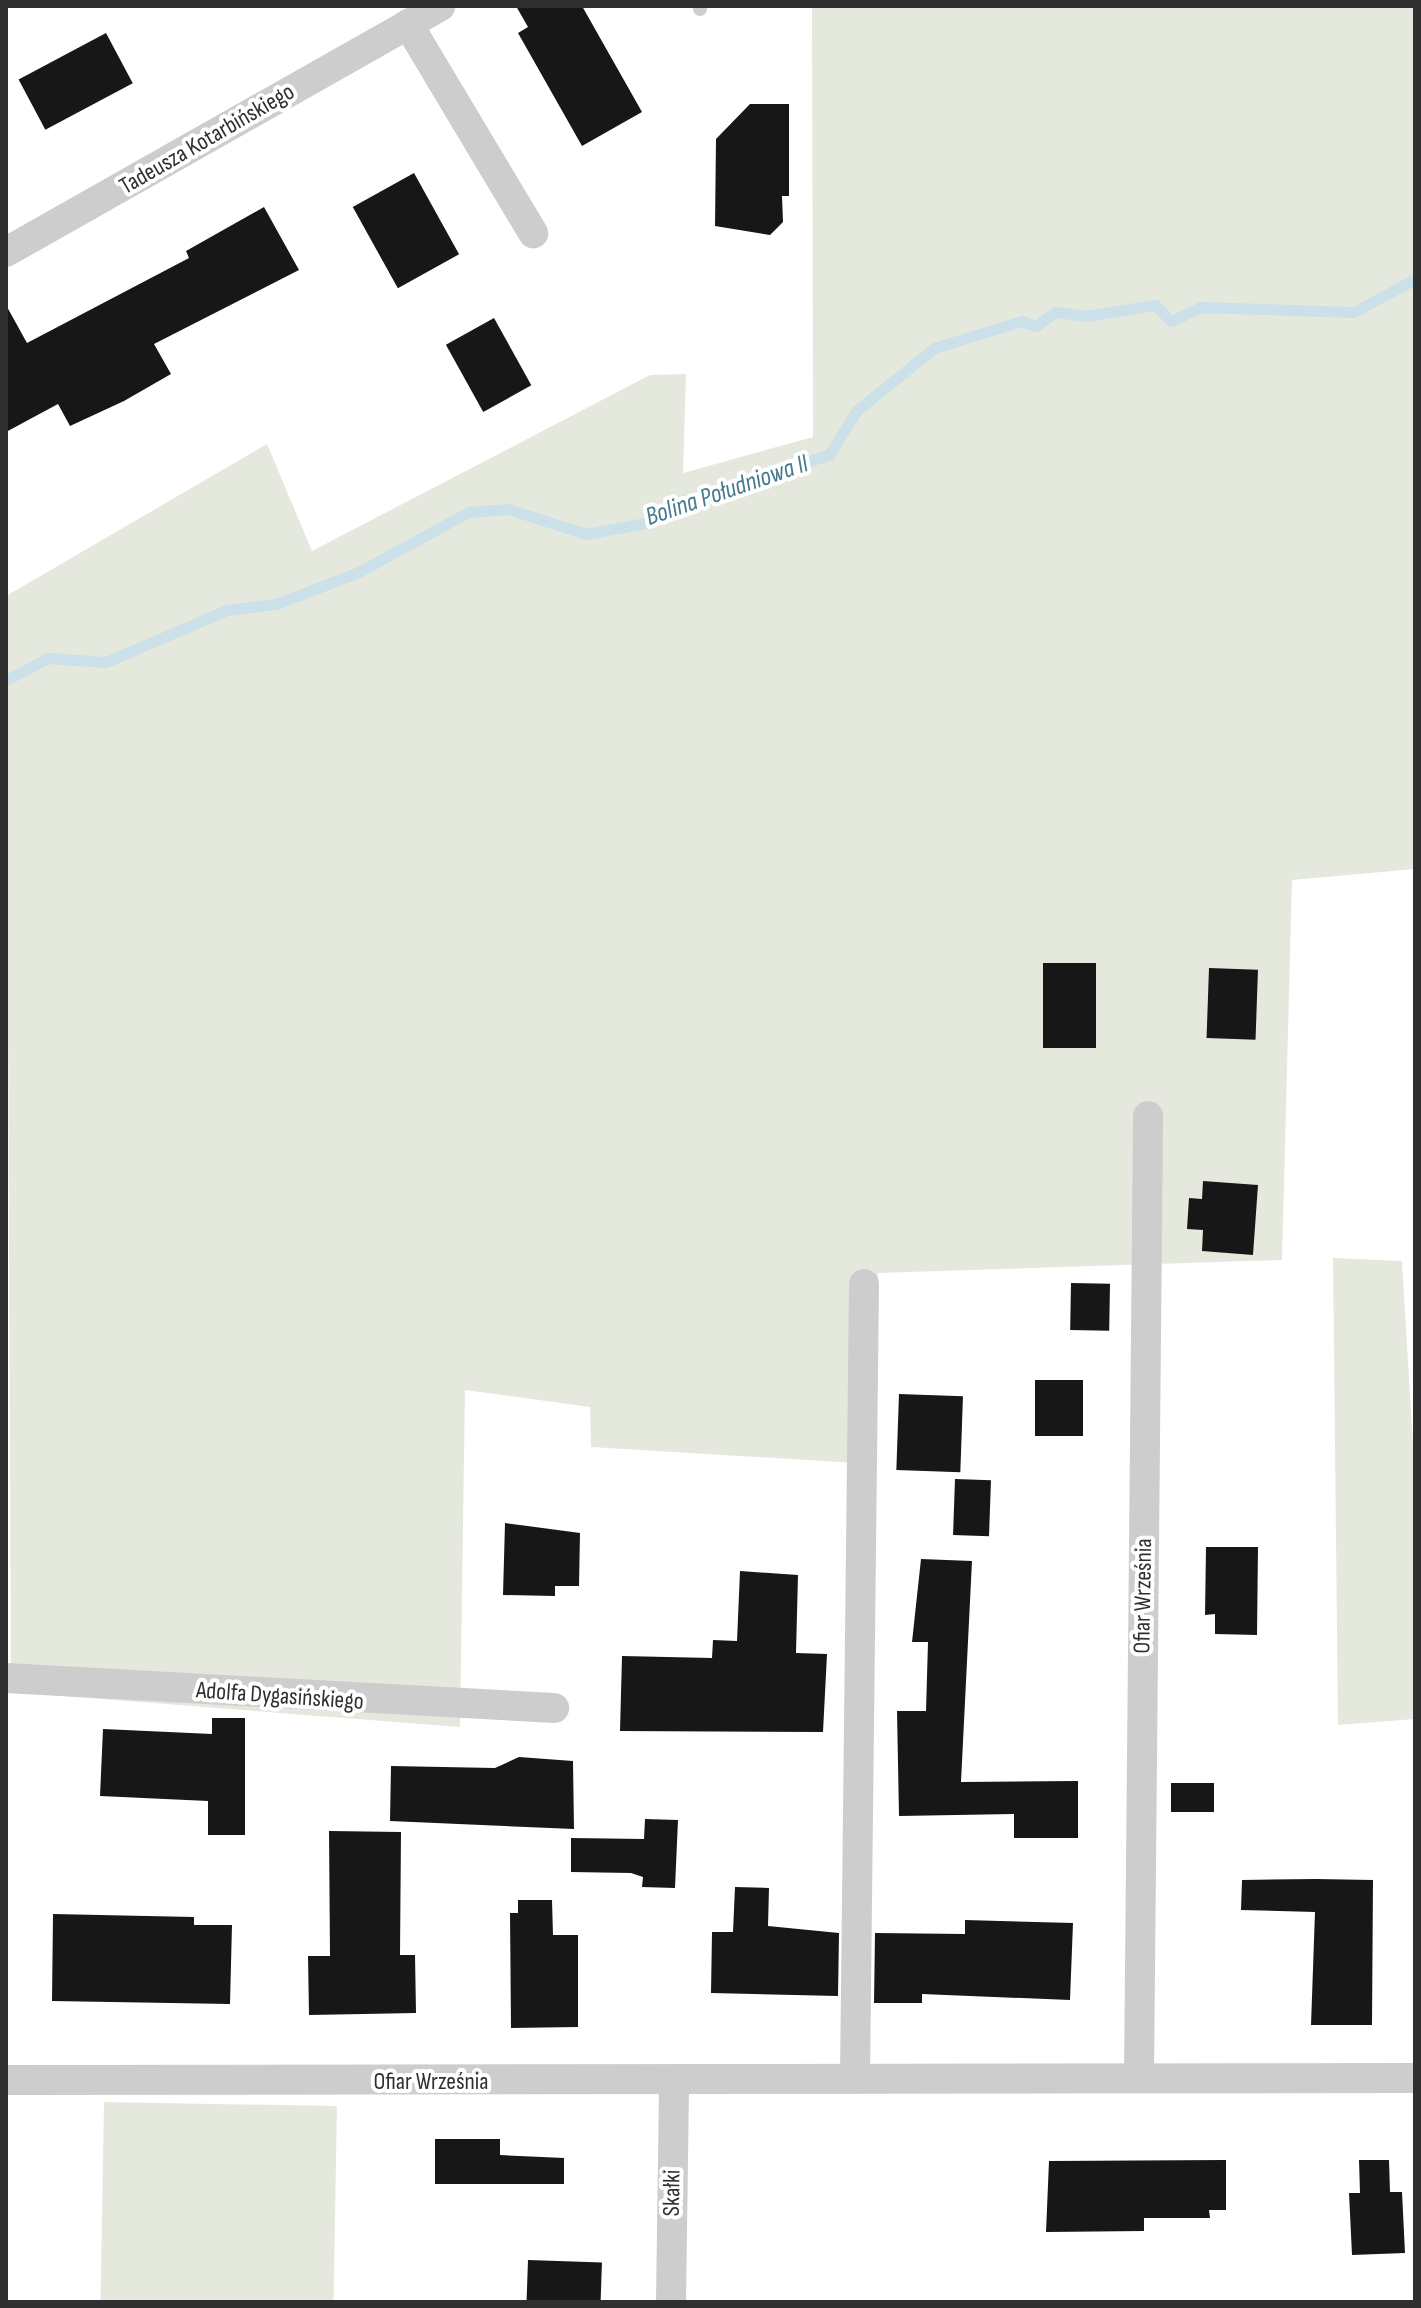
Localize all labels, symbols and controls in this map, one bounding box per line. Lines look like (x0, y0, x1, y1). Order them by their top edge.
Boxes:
street label: Tadeusza Kotarbińskiego (115, 77, 299, 201)
water label: Bolina Południowa II (642, 449, 812, 533)
street label: Ofiar Września (1128, 1538, 1158, 1654)
street label: Adolfa Dygasińskiego (195, 1676, 365, 1716)
street label: Ofiar Września (373, 2068, 489, 2096)
street label: Skałki (657, 2169, 687, 2217)

